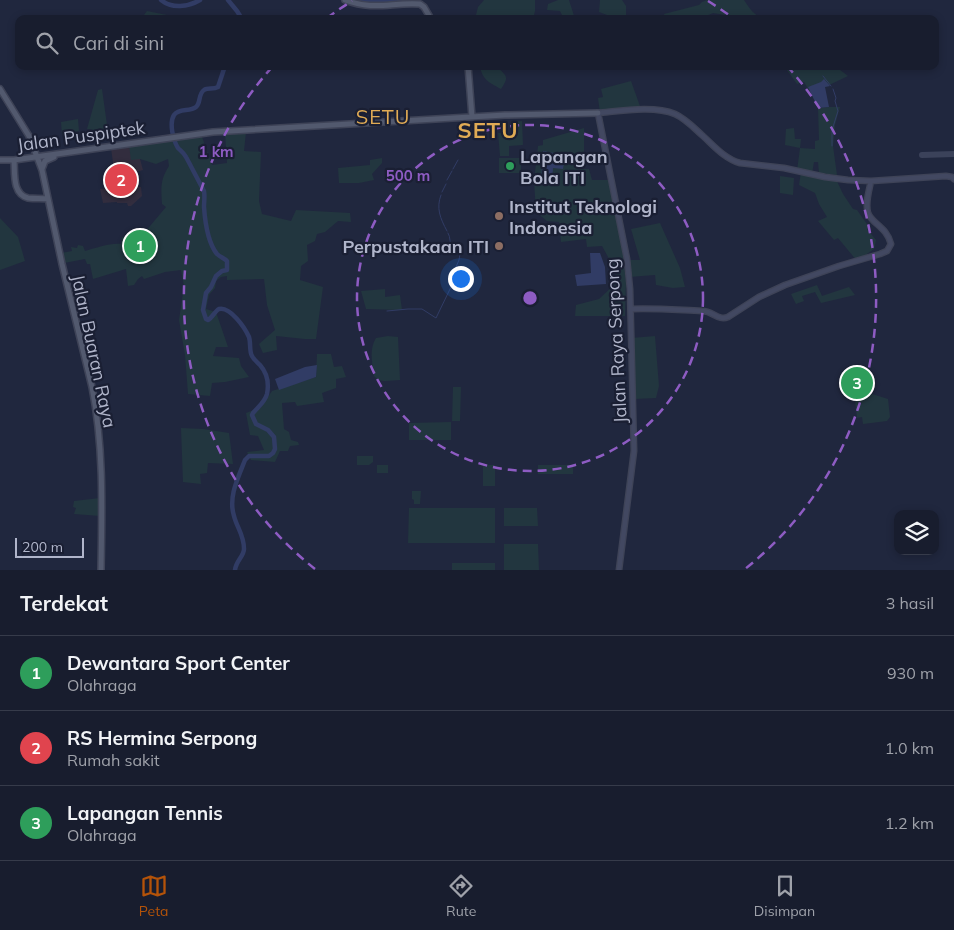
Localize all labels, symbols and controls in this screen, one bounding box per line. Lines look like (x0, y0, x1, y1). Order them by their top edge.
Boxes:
search box (15, 15, 939, 70)
icon: search (33, 29, 61, 57)
text: Cari di sini (73, 31, 164, 55)
district label: SETU (356, 104, 410, 129)
street label: Jalan Puspiptek (16, 116, 147, 156)
district label: SETU (457, 116, 519, 144)
text: 1 km (199, 142, 233, 161)
place label: Lapangan Bola ITI (520, 145, 608, 189)
marker: Lapangan Bola ITI (504, 160, 516, 172)
pin: 2 (105, 161, 137, 199)
text: 500 m (386, 166, 430, 185)
place label: Institut Teknologi Indonesia (509, 195, 657, 239)
marker: Institut Teknologi Indonesia (493, 210, 505, 222)
pin: 1 (124, 227, 156, 265)
place label: Perpustakaan ITI (342, 235, 489, 258)
marker: Perpustakaan ITI (493, 240, 505, 252)
street label: Jalan Raya Serpong (600, 258, 632, 424)
your location (448, 266, 474, 292)
street label: Jalan Buaran Raya (67, 272, 121, 430)
centre of rings (521, 289, 539, 307)
pin: 3 (841, 364, 873, 402)
map controls (894, 510, 939, 555)
button: layers (894, 510, 939, 555)
scale bar (15, 535, 84, 558)
text: 200 m (22, 538, 63, 556)
text: Terdekat (20, 590, 108, 616)
text: 3 hasil (886, 593, 934, 613)
text: Dewantara Sport Center (67, 651, 290, 675)
text: 1 (31, 663, 41, 683)
text: 930 m (887, 663, 934, 683)
text: Olahraga (67, 675, 137, 695)
text: RS Hermina Serpong (67, 726, 257, 750)
text: 2 (31, 738, 41, 758)
text: 1.0 km (885, 738, 934, 758)
text: Rumah sakit (67, 750, 160, 770)
text: Lapangan Tennis (67, 801, 223, 825)
text: 3 (31, 813, 41, 833)
text: 1.2 km (885, 813, 934, 833)
text: Olahraga (67, 825, 137, 845)
tab: Peta (139, 872, 169, 920)
tab: Rute (446, 872, 476, 920)
tab: Disimpan (754, 872, 815, 920)

